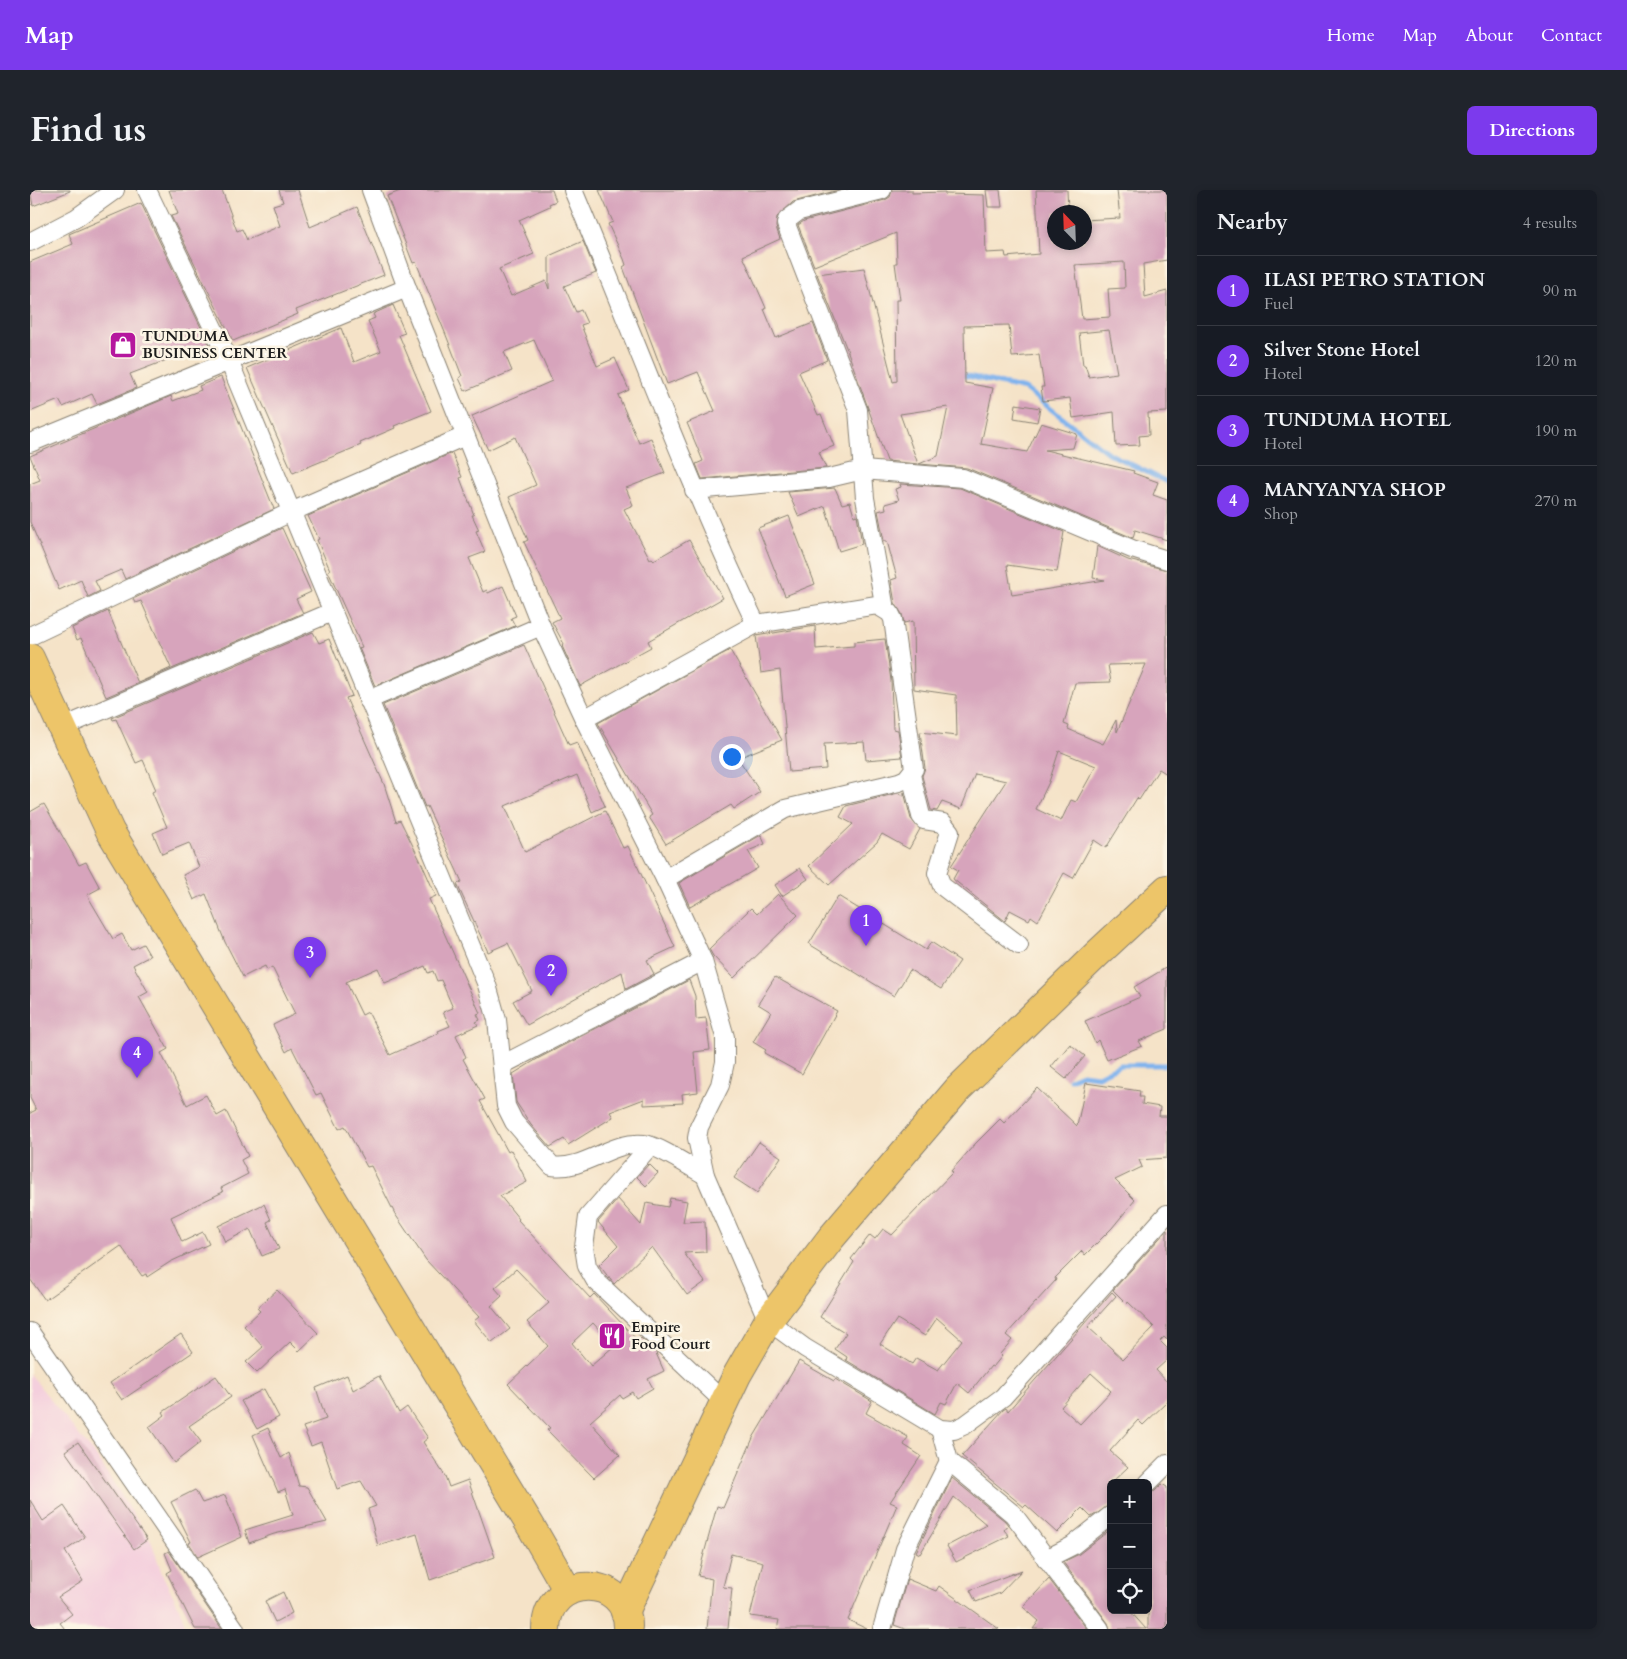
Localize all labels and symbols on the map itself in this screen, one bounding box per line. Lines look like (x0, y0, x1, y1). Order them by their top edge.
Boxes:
north arrow (1047, 205, 1092, 250)
place label: TUNDUMA BUSINESS CENTER (142, 326, 287, 363)
shop icon: TUNDUMA BUSINESS CENTER (108, 330, 138, 360)
your location (719, 744, 745, 770)
pin: 1 (850, 905, 882, 946)
pin: 3 (294, 937, 326, 978)
pin: 2 (535, 955, 567, 996)
pin: 4 (121, 1037, 153, 1078)
place label: Empire Food Court (631, 1317, 711, 1354)
restaurant icon: Empire Food Court (597, 1321, 627, 1351)

